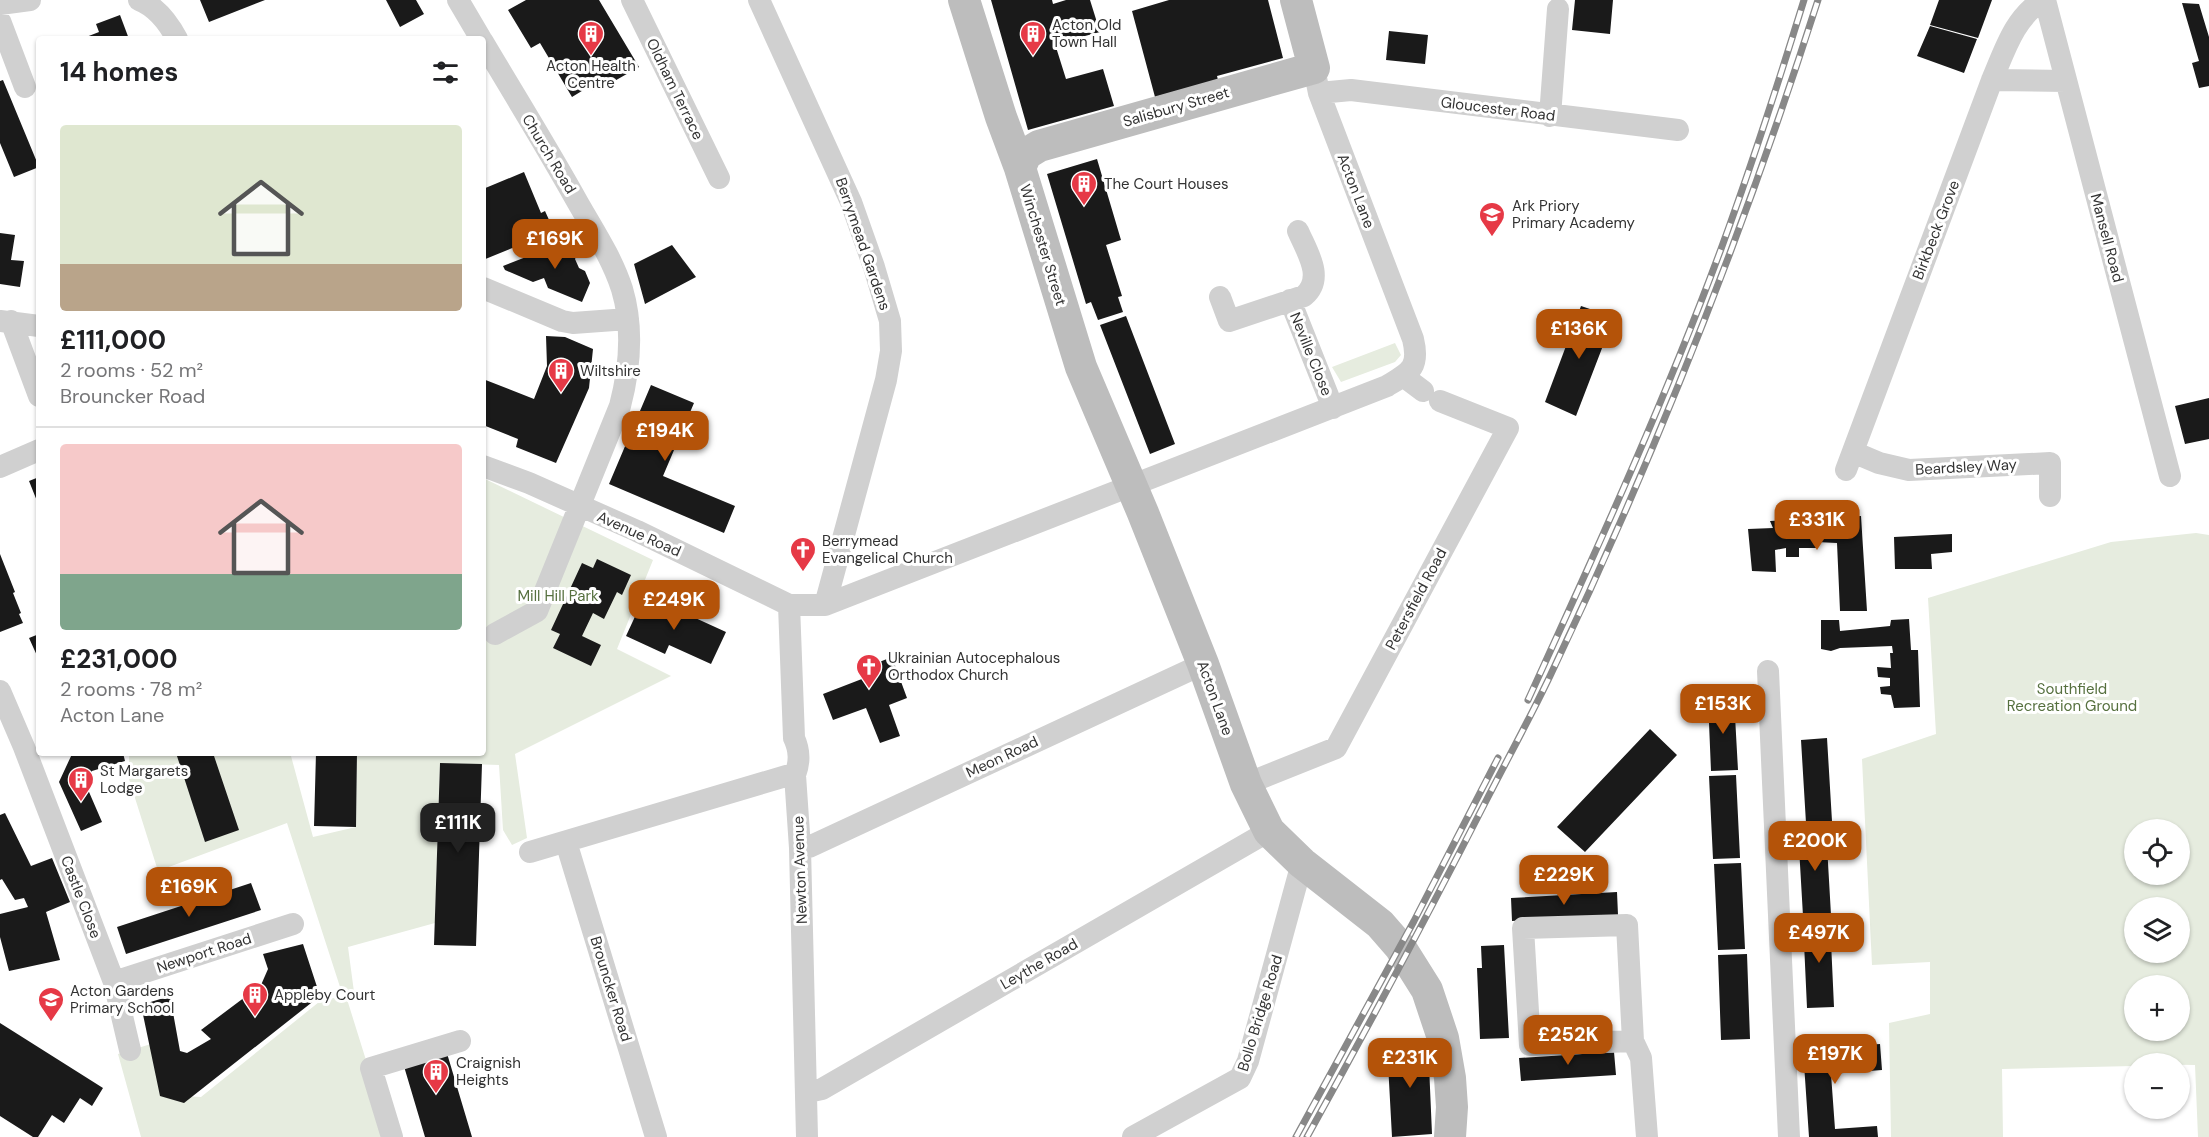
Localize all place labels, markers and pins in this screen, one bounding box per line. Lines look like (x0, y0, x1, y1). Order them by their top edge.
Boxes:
place label: Acton Old Town Hall (1052, 15, 1121, 52)
building icon: Acton Health Centre (576, 19, 606, 57)
building icon: Acton Old Town Hall (1018, 19, 1048, 57)
place label: Acton Health Centre (546, 56, 636, 93)
building icon: The Court Houses (1069, 169, 1099, 207)
place label: The Court Houses (1104, 174, 1229, 194)
place label: Ark Priory Primary Academy (1512, 196, 1636, 233)
school or university icon: Ark Priory Primary Academy (1477, 200, 1507, 238)
pin: £169K (513, 219, 597, 270)
pin: £136K (1537, 309, 1621, 360)
building icon: Wiltshire (546, 356, 576, 394)
place label: Wiltshire (580, 361, 641, 381)
pin: £194K (623, 411, 707, 462)
pin: £331K (1775, 500, 1859, 551)
place label: Berrymead Evangelical Church (822, 531, 953, 568)
church icon: Berrymead Evangelical Church (788, 535, 818, 573)
pin: £249K (632, 580, 716, 631)
place label: Ukrainian Autocephalous Orthodox Church (888, 648, 1060, 685)
church icon: Ukrainian Autocephalous Orthodox Church (854, 652, 884, 690)
pin: £153K (1681, 684, 1765, 735)
place label: St Margarets Lodge (100, 761, 188, 798)
building icon: St Margarets Lodge (66, 765, 96, 803)
pin: £111K (416, 803, 500, 854)
pin: £200K (1773, 821, 1857, 872)
pin: £229K (1522, 855, 1606, 906)
pin: £169K (147, 867, 231, 918)
pin: £497K (1777, 913, 1861, 964)
building icon: Appleby Court (240, 980, 270, 1018)
place label: Acton Gardens Primary School (70, 981, 174, 1018)
school or university icon: Acton Gardens Primary School (36, 985, 66, 1023)
place label: Appleby Court (274, 985, 376, 1005)
pin: £252K (1526, 1015, 1610, 1066)
pin: £197K (1793, 1034, 1877, 1085)
pin: £231K (1368, 1038, 1452, 1089)
place label: Craignish Heights (456, 1053, 521, 1090)
building icon: Craignish Heights (421, 1057, 451, 1095)

